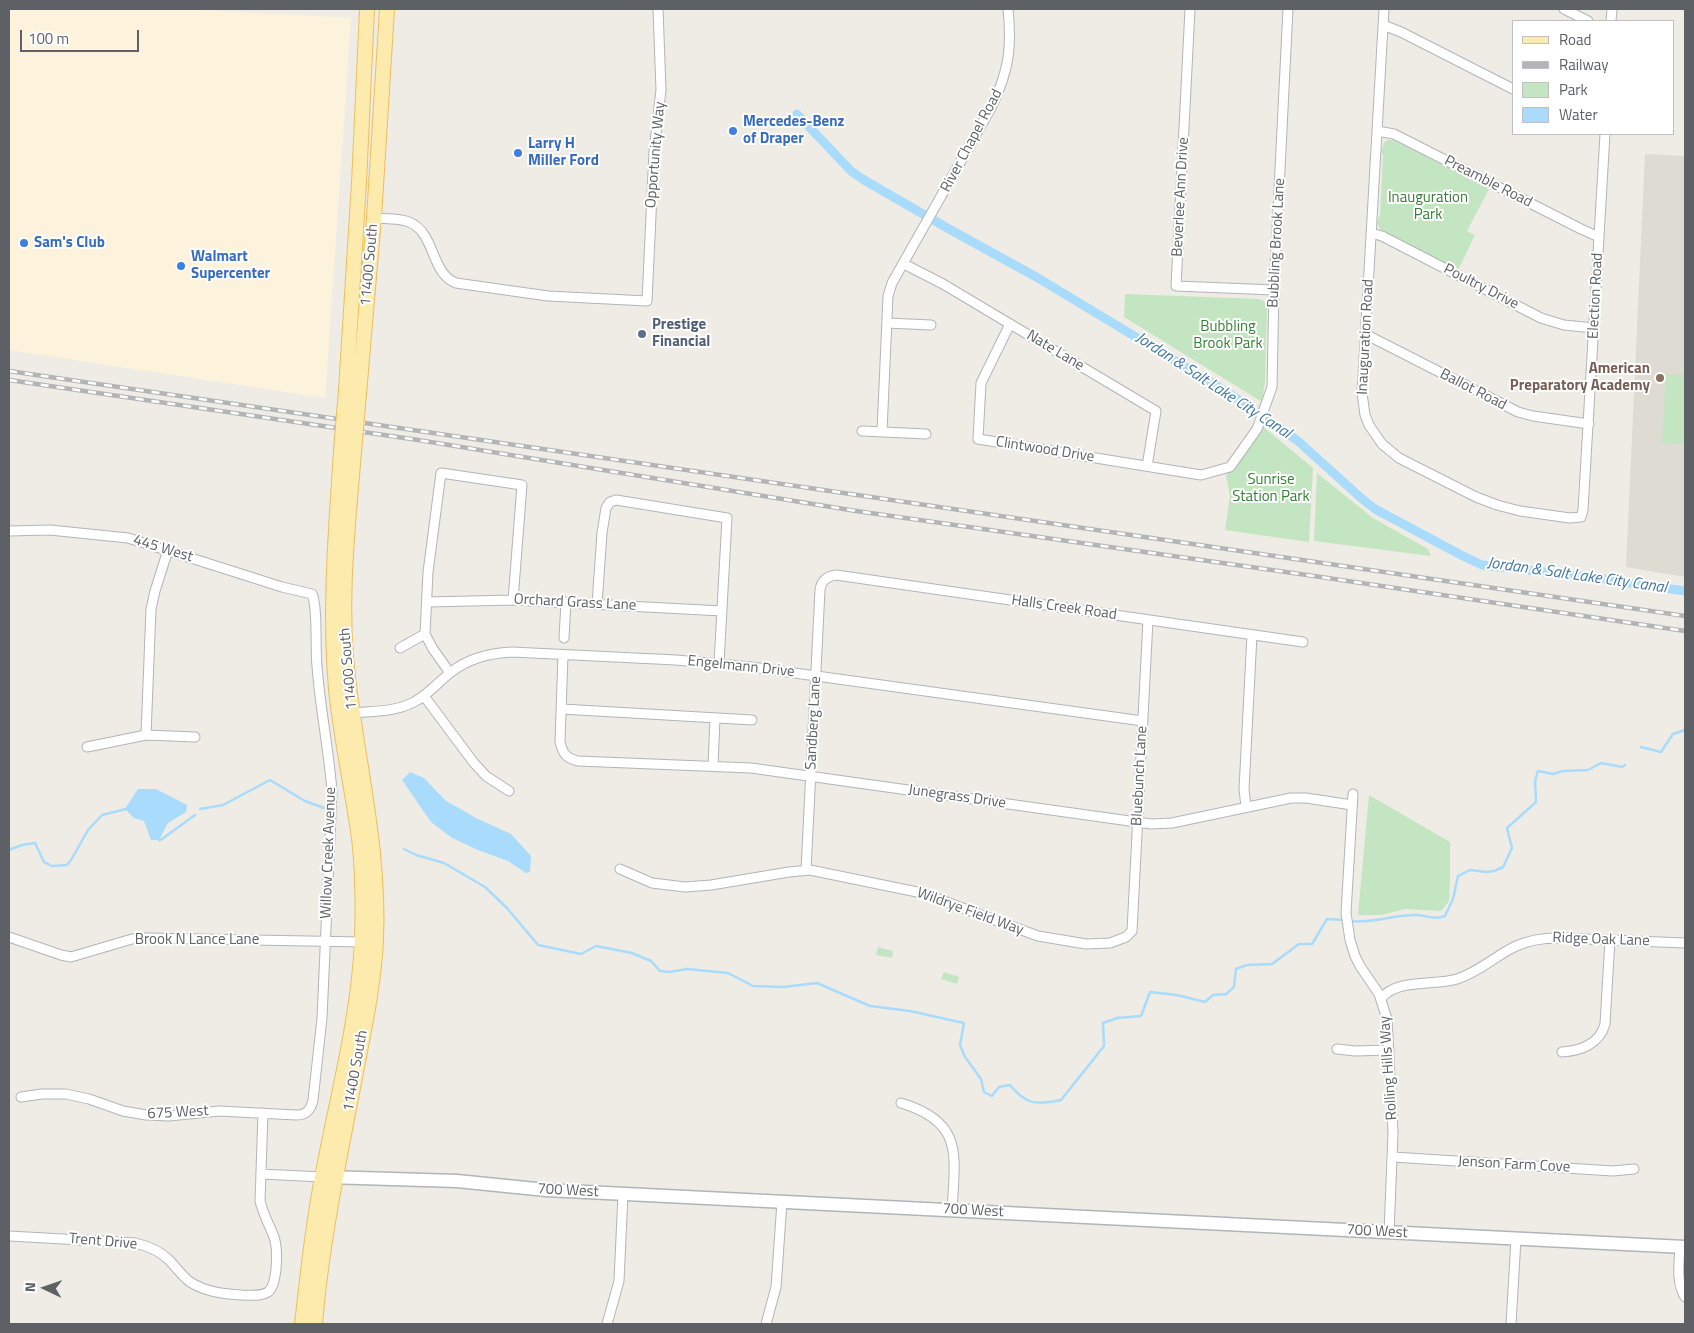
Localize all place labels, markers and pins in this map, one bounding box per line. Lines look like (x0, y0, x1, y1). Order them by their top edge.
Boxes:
place label: Mercedes-Benz of Draper (743, 113, 844, 148)
marker: Mercedes-Benz of Draper (727, 125, 739, 137)
place label: Larry H Miller Ford (528, 135, 599, 170)
marker: Larry H Miller Ford (512, 147, 524, 159)
place label: Sam's Club (34, 234, 105, 252)
marker: Sam's Club (18, 237, 30, 249)
place label: Walmart Supercenter (191, 248, 270, 283)
marker: Walmart Supercenter (175, 260, 187, 272)
place label: Prestige Financial (652, 316, 710, 351)
marker: Prestige Financial (636, 328, 648, 340)
place label: American Preparatory Academy (1510, 360, 1650, 395)
marker: American Preparatory Academy (1654, 372, 1666, 384)

